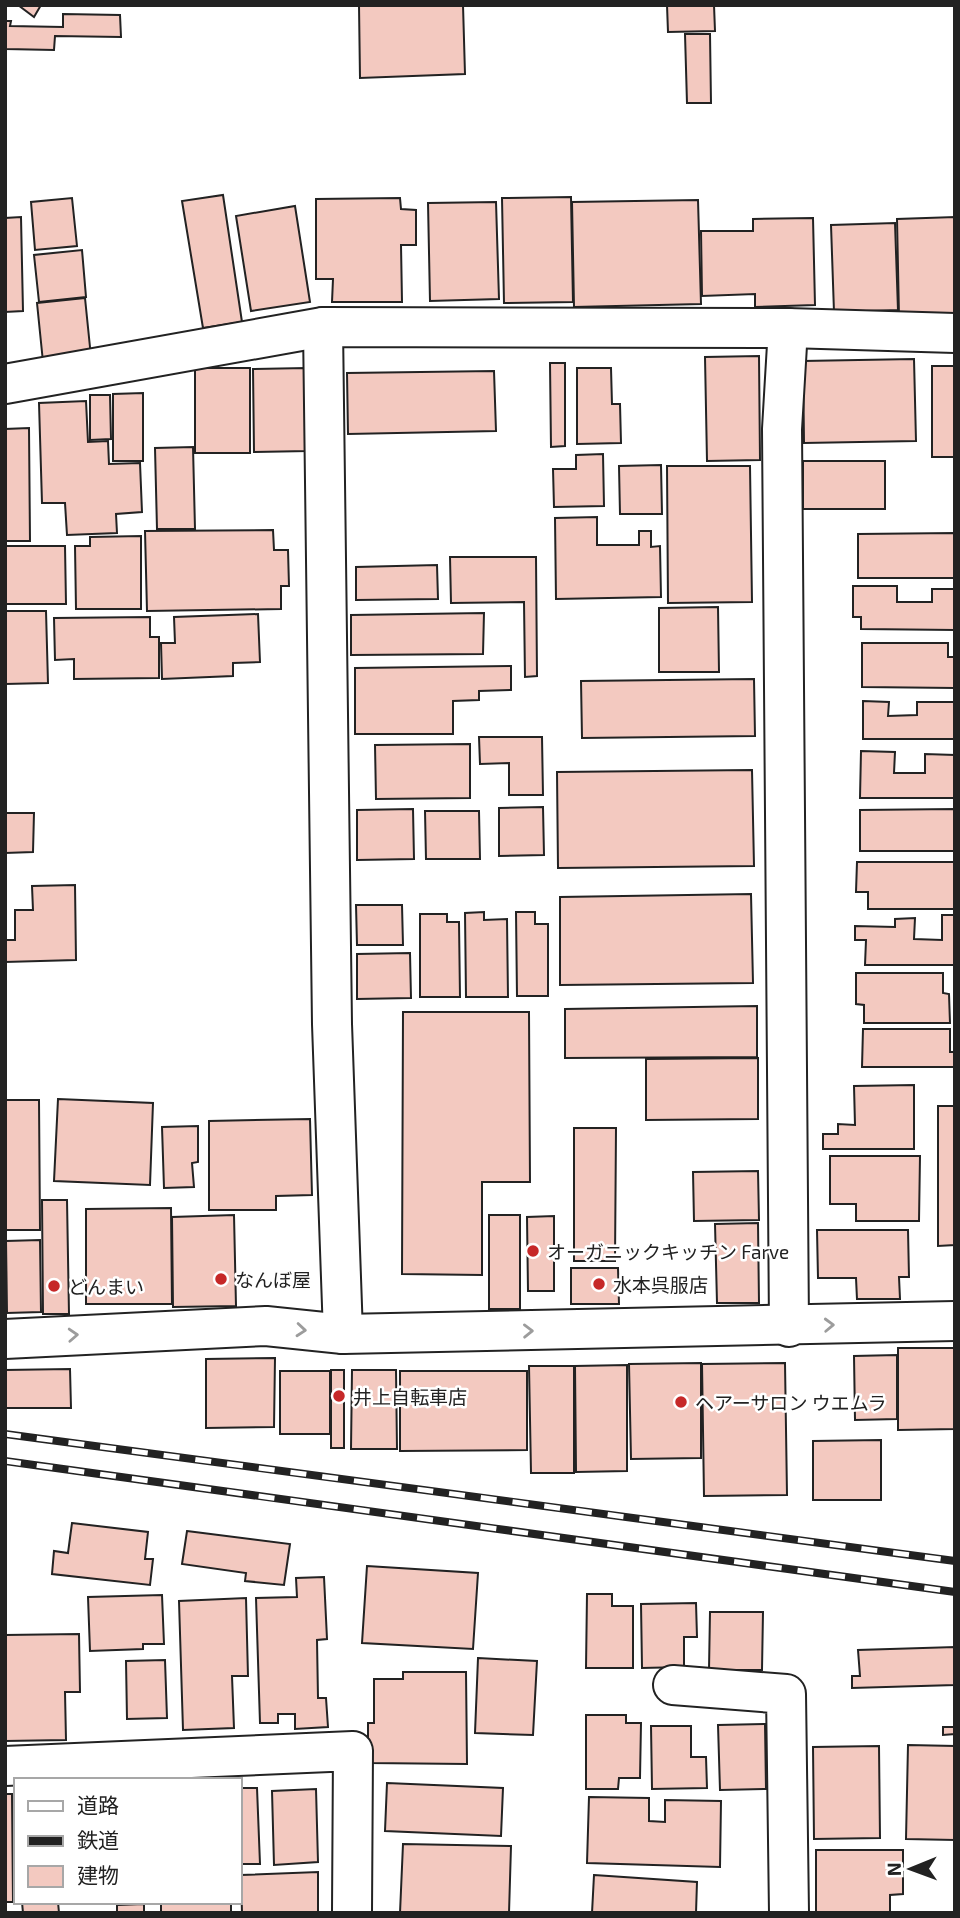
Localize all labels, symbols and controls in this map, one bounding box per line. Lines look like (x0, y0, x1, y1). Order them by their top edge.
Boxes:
place label: オーガニックキッチン Farve (547, 1240, 789, 1263)
marker: オーガニックキッチン Farve (525, 1243, 541, 1259)
place label: なんぼ屋 (235, 1268, 311, 1291)
marker: なんぼ屋 (213, 1271, 229, 1287)
place label: 水本呉服店 (613, 1273, 708, 1296)
place label: どんまい (68, 1275, 144, 1298)
marker: 水本呉服店 (591, 1276, 607, 1292)
marker: どんまい (46, 1278, 62, 1294)
one-way arrow (824, 1318, 835, 1333)
one-way arrow (295, 1322, 306, 1337)
one-way arrow (523, 1323, 534, 1338)
one-way arrow (68, 1328, 79, 1343)
place label: 井上自転車店 (353, 1385, 467, 1408)
marker: 井上自転車店 (331, 1388, 347, 1404)
place label: ヘアーサロン ウエムラ (695, 1391, 887, 1414)
marker: ヘアーサロン ウエムラ (673, 1394, 689, 1410)
legend (14, 1778, 242, 1904)
text: 道路 (77, 1792, 119, 1817)
text: 鉄道 (77, 1827, 119, 1852)
north arrow (876, 1834, 946, 1904)
text: 建物 (77, 1862, 119, 1887)
text: N (882, 1862, 905, 1876)

